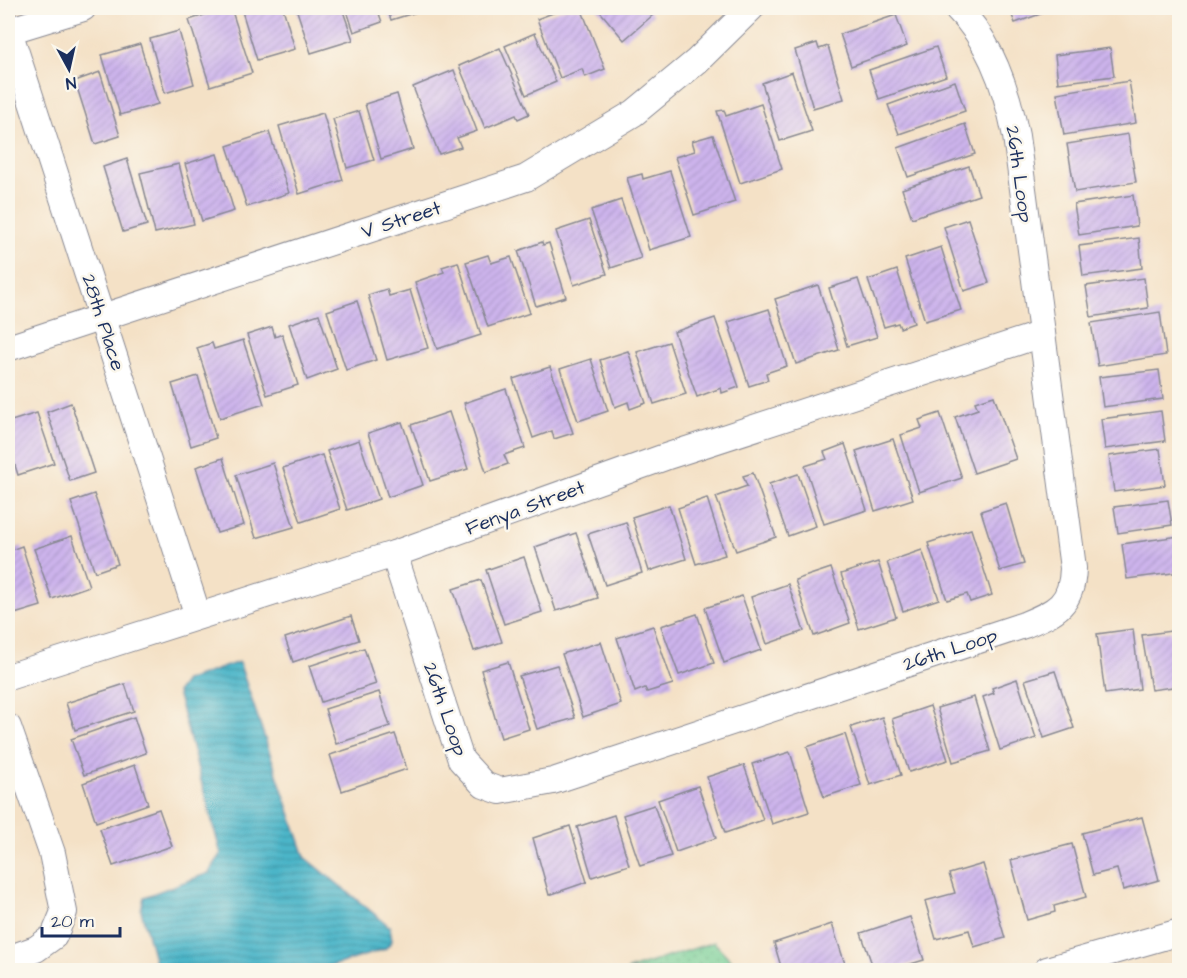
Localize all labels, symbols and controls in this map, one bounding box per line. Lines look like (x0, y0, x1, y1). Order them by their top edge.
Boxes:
north arrow (39, 39, 99, 99)
text: N (64, 71, 77, 94)
street label: 26th Loop (998, 124, 1040, 224)
street label: V Street (358, 194, 445, 246)
street label: 28th Place (74, 270, 132, 374)
street label: Fenya Street (462, 473, 589, 544)
street label: 26th Loop (900, 622, 1001, 678)
street label: 26th Loop (416, 659, 474, 760)
scale bar (42, 900, 120, 938)
text: 20 m (51, 909, 94, 934)

